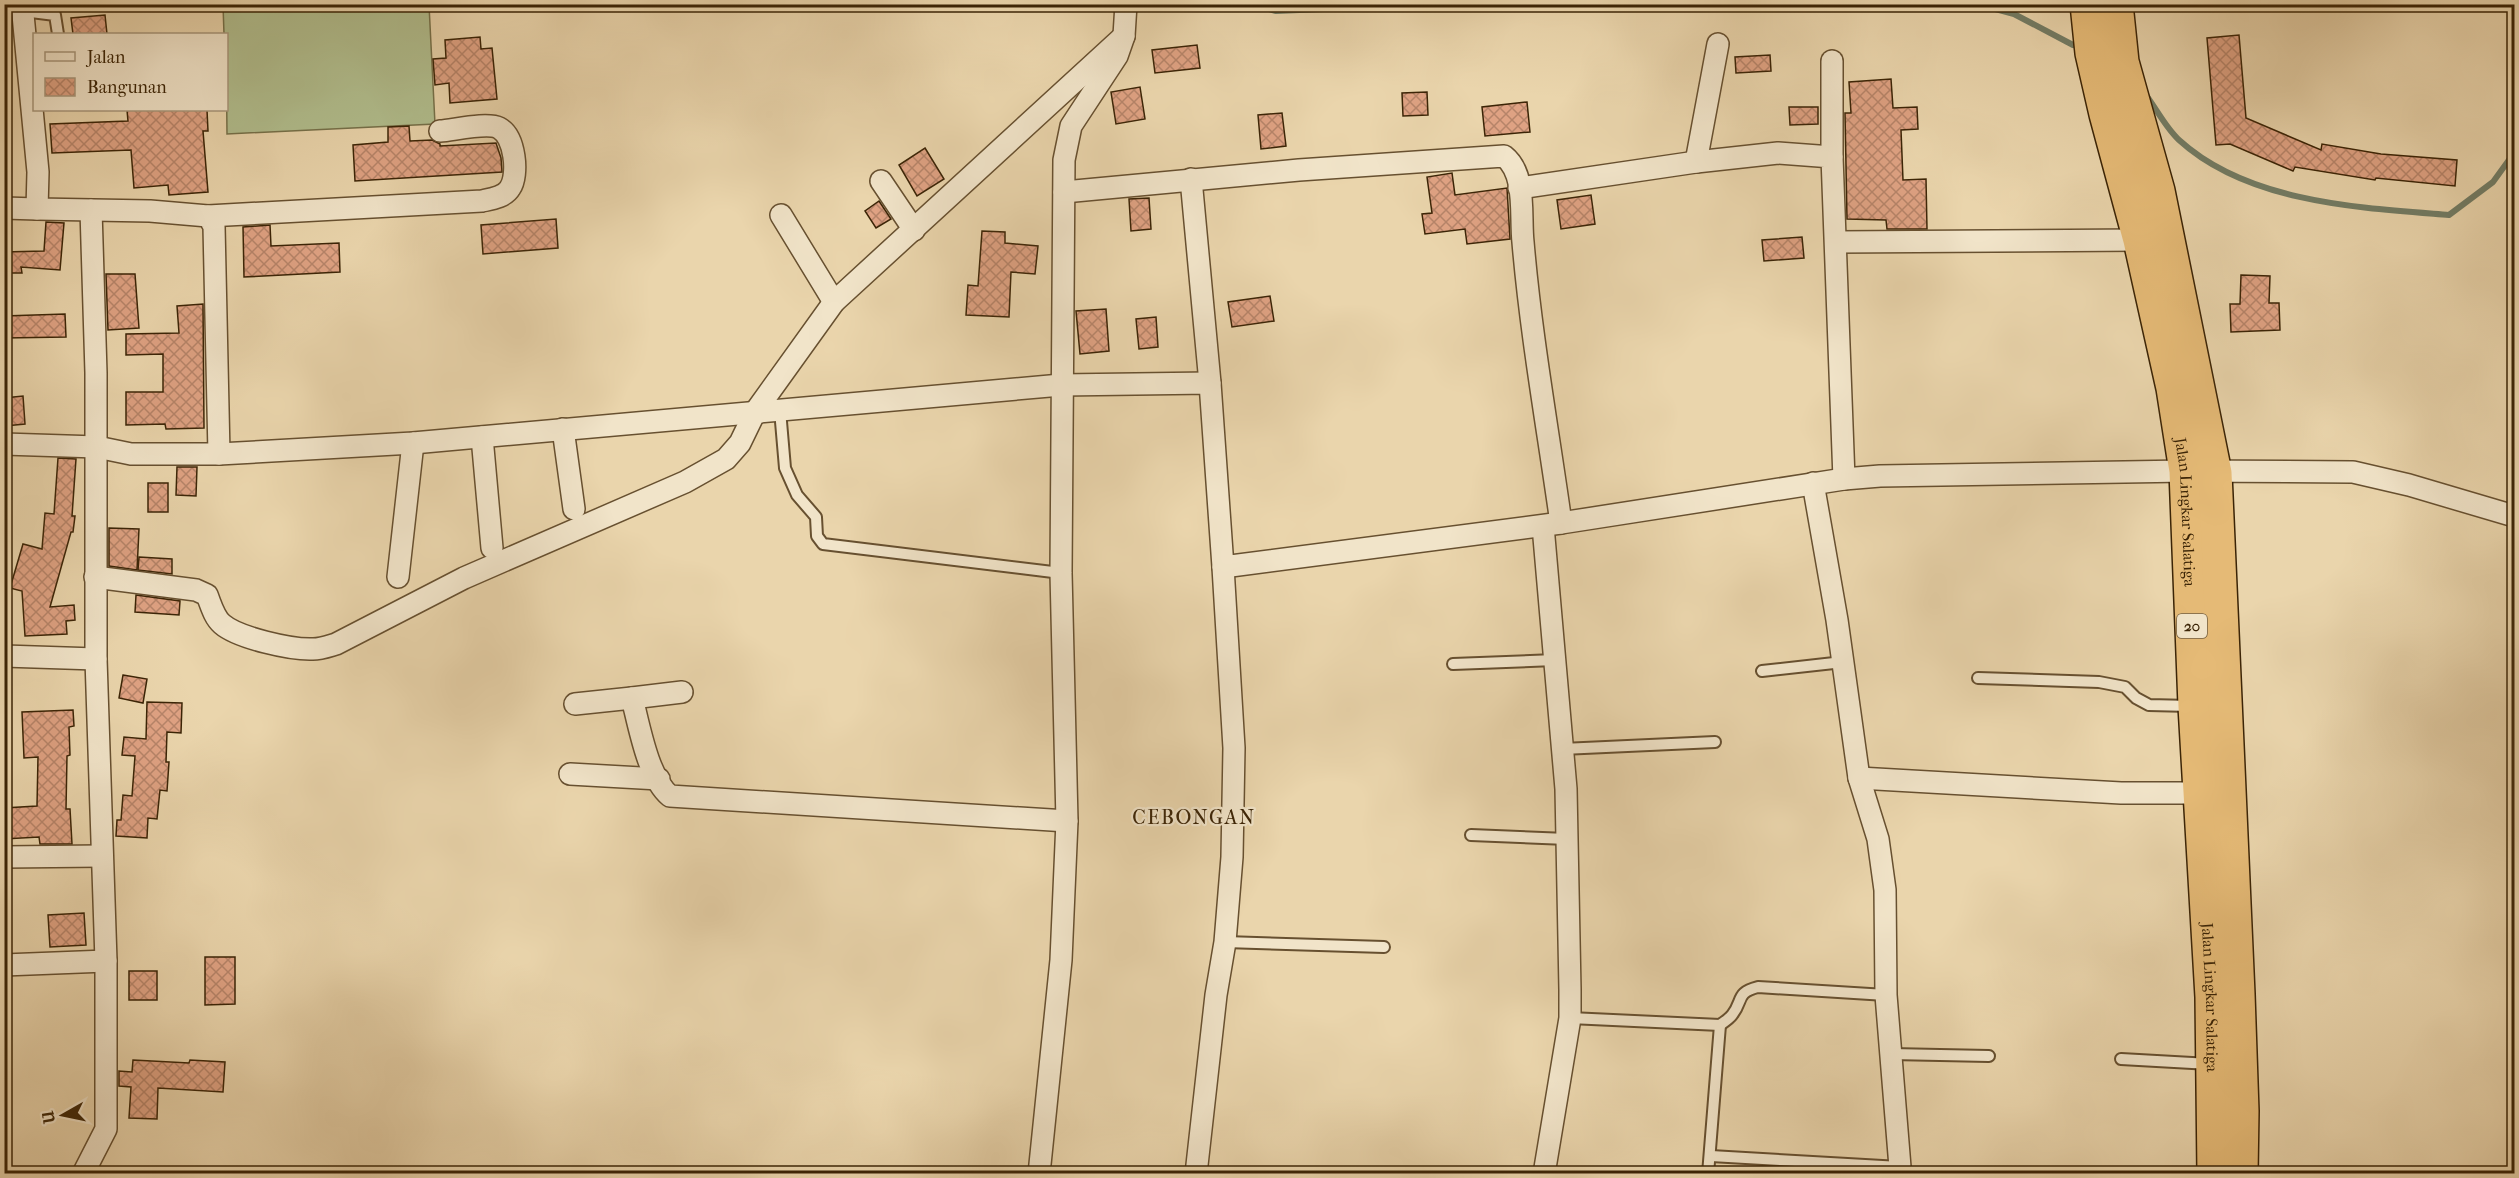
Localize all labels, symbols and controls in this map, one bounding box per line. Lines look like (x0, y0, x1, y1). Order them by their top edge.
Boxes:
legend (33, 33, 228, 111)
text: Jalan (85, 47, 126, 68)
text: Bangunan (87, 77, 167, 98)
street label: Jalan Lingkar Salatiga (2171, 434, 2199, 588)
road number: 20 (2177, 614, 2207, 638)
district label: CEBONGAN (1132, 806, 1256, 829)
street label: Jalan Lingkar Salatiga (2198, 920, 2222, 1073)
north arrow (33, 1085, 93, 1145)
text: U (38, 1109, 59, 1126)

